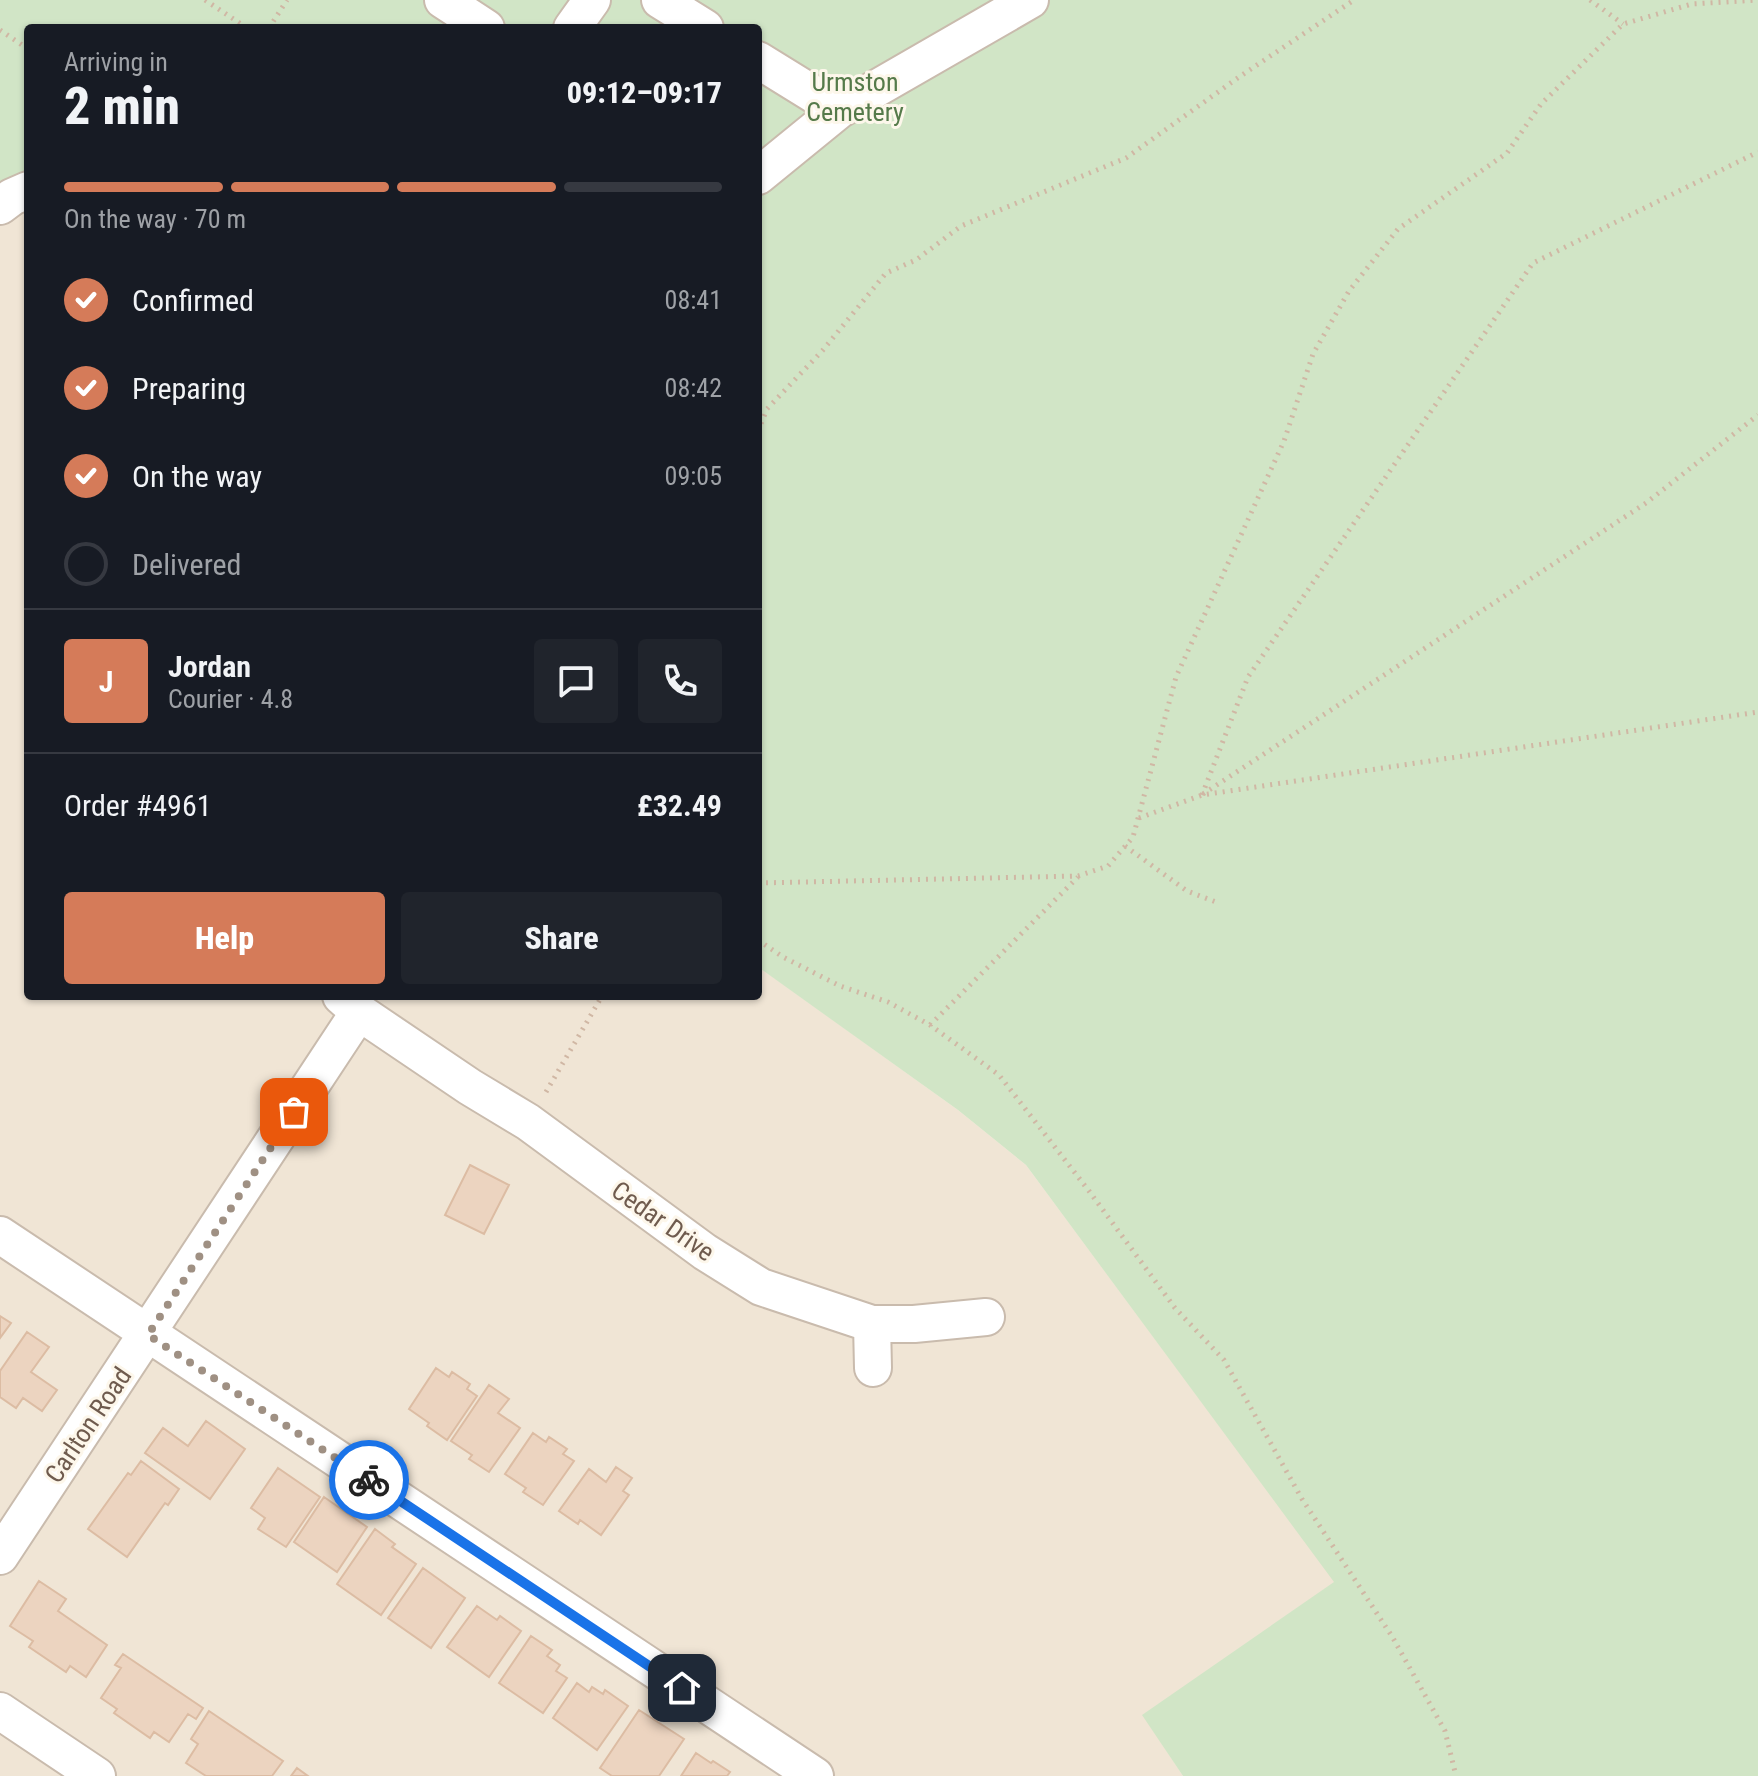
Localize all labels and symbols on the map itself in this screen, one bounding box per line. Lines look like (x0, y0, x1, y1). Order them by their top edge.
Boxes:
park label: Urmston Cemetery (806, 67, 904, 127)
pin (260, 1078, 328, 1146)
street label: Cedar Drive (606, 1175, 720, 1267)
street label: Carlton Road (39, 1362, 137, 1488)
courier (329, 1440, 409, 1520)
pin (648, 1654, 716, 1722)

